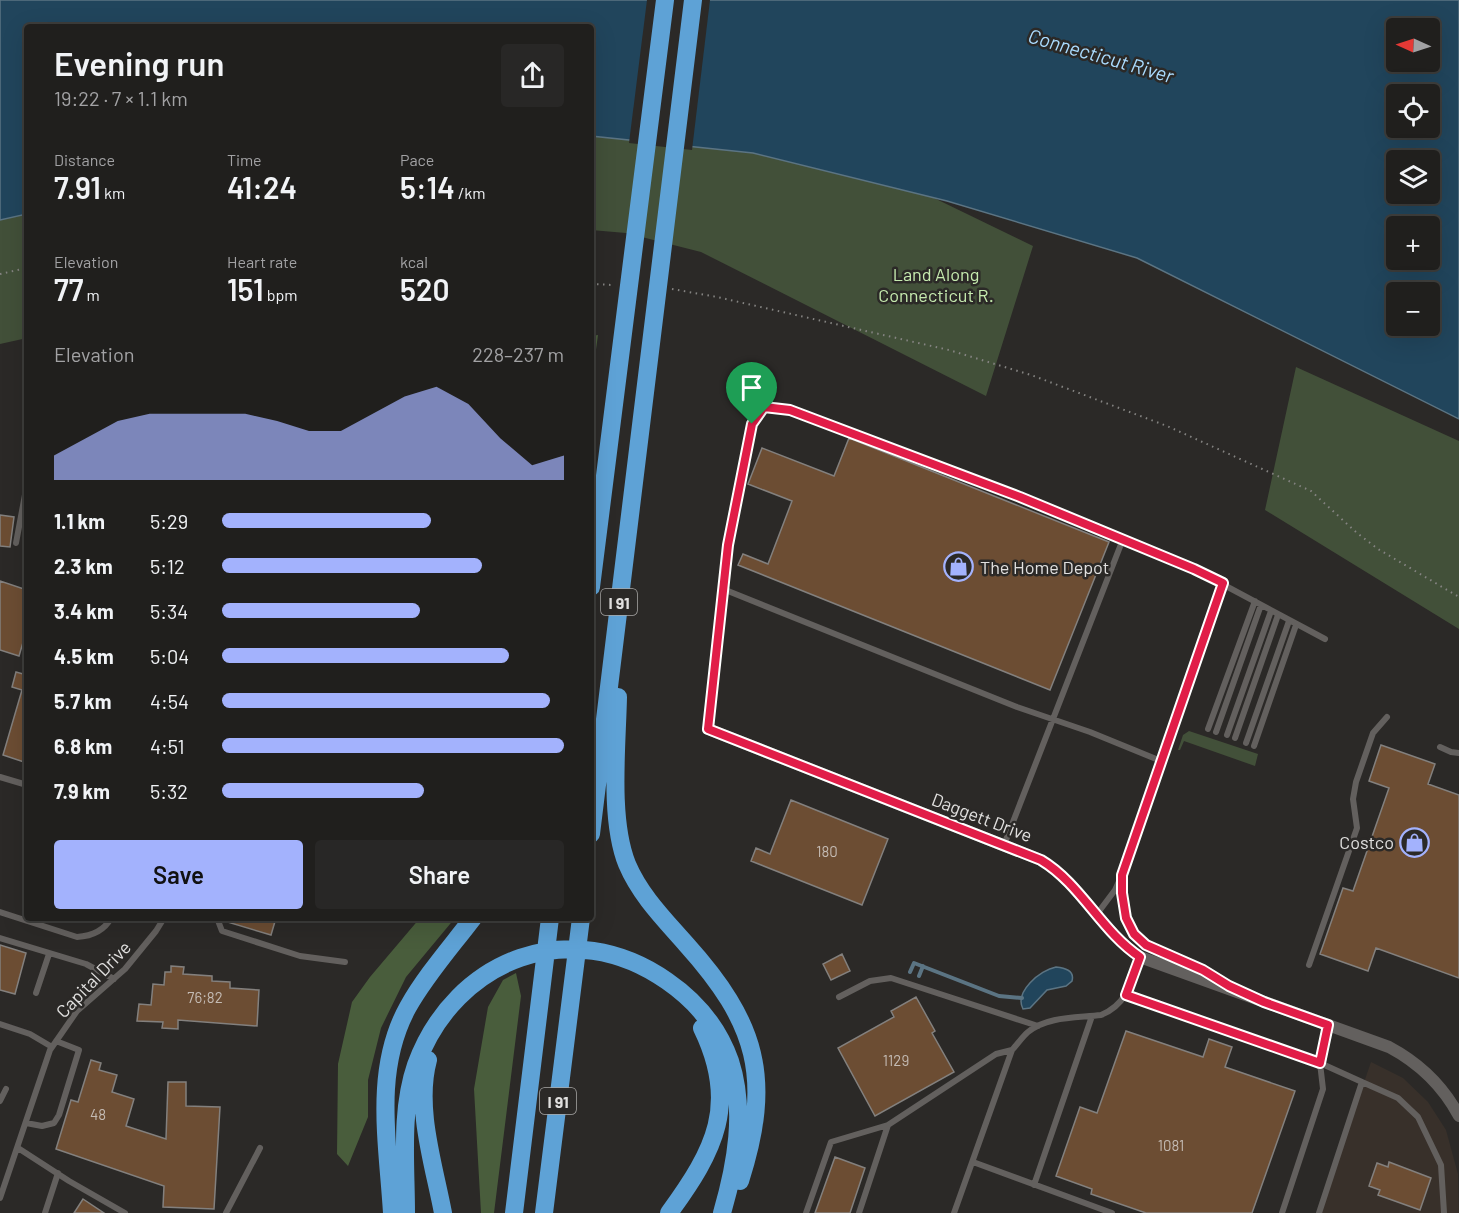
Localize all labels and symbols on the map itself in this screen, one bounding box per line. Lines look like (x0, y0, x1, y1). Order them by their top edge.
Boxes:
north arrow (1386, 18, 1440, 72)
water label: Connecticut River (1026, 23, 1177, 87)
park label: Land Along Connecticut R. (878, 263, 994, 306)
pin (726, 362, 777, 424)
shop icon: The Home Depot (943, 551, 975, 583)
place label: The Home Depot (980, 556, 1109, 578)
road number: I 91 (601, 589, 637, 615)
street label: Daggett Drive (929, 788, 1035, 846)
shop icon: Costco (1399, 826, 1431, 858)
place label: Costco (1339, 831, 1394, 853)
house number: 180 (816, 842, 838, 860)
street label: Capital Drive (51, 936, 135, 1022)
house number: 76;82 (187, 988, 223, 1006)
house number: 1129 (883, 1051, 909, 1069)
road number: I 91 (540, 1088, 576, 1114)
house number: 48 (90, 1105, 106, 1123)
house number: 1081 (1158, 1136, 1184, 1154)

